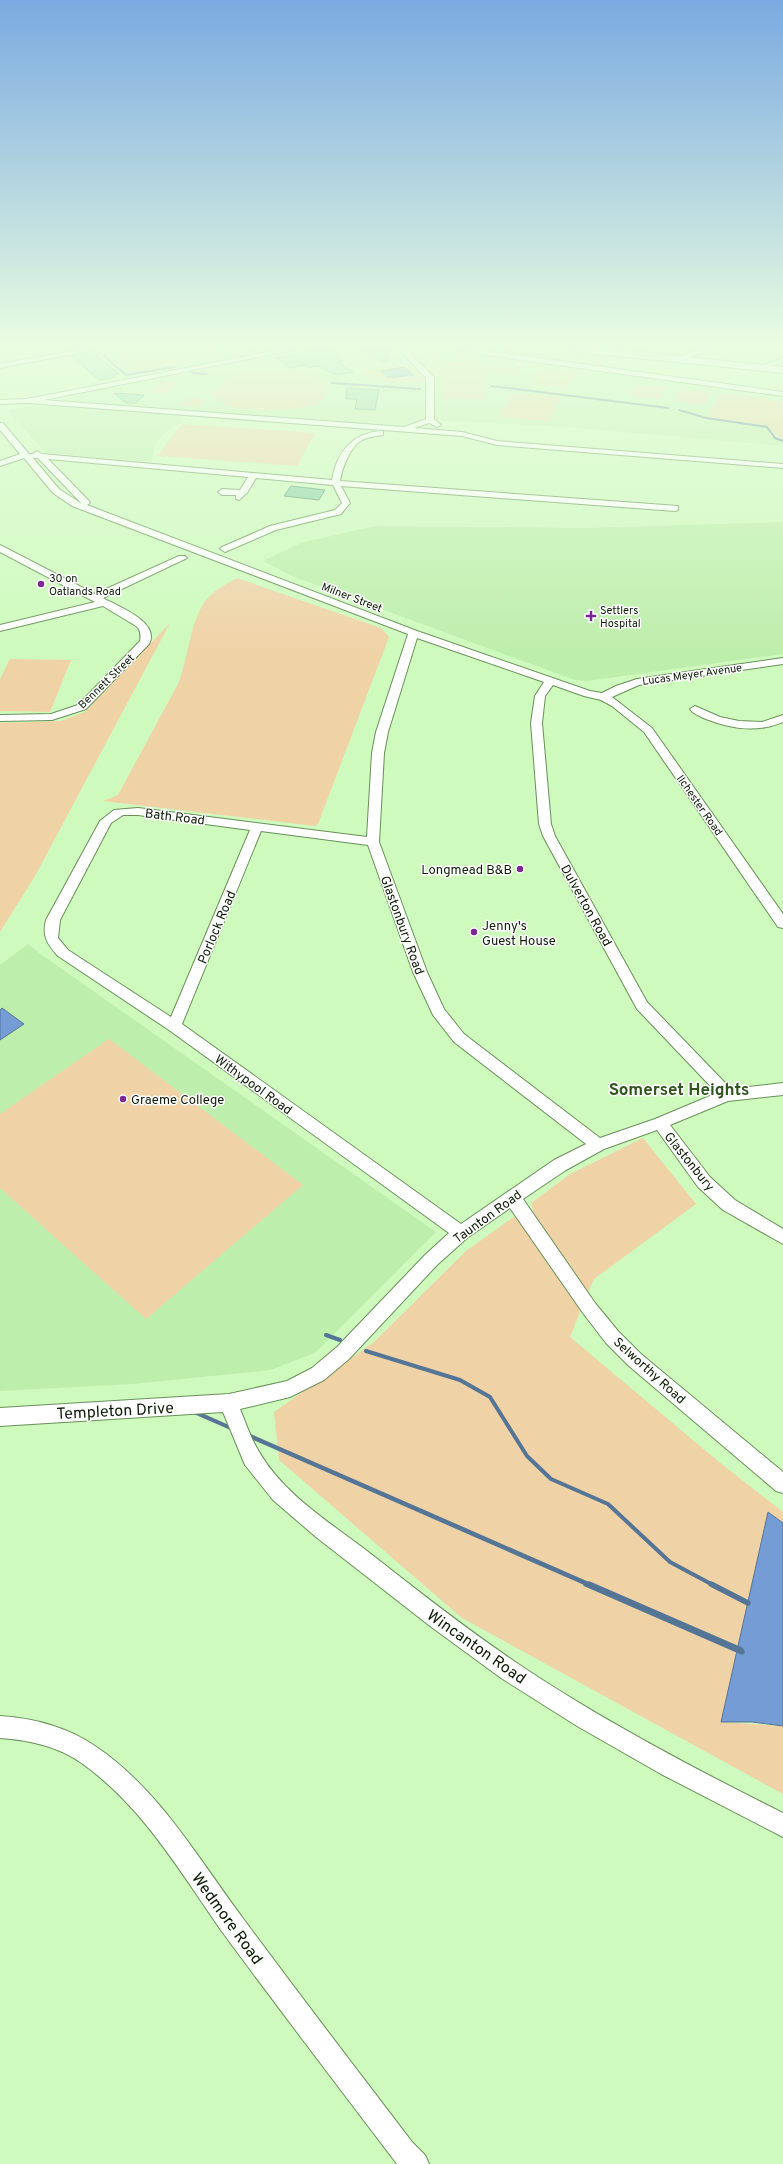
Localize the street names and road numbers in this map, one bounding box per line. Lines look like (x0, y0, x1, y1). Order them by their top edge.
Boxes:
street label: Milner Street (319, 580, 384, 616)
street label: Bennett Street (76, 651, 138, 712)
street label: Lucas Meyer Avenue (641, 661, 743, 689)
street label: Ilchester Road (673, 772, 725, 839)
street label: Bath Road (144, 806, 206, 830)
street label: Dulverton Road (556, 862, 614, 950)
street label: Glastonbury Road (376, 874, 426, 977)
street label: Porlock Road (195, 889, 240, 967)
street label: Withypool Road (211, 1052, 295, 1119)
street label: Glastonbury (660, 1130, 717, 1195)
street label: Taunton Road (451, 1187, 525, 1248)
street label: Selworthy Road (609, 1335, 688, 1408)
street label: Templeton Drive (56, 1399, 174, 1425)
street label: Wincanton Road (422, 1606, 529, 1689)
street label: Wedmore Road (186, 1869, 266, 1969)

